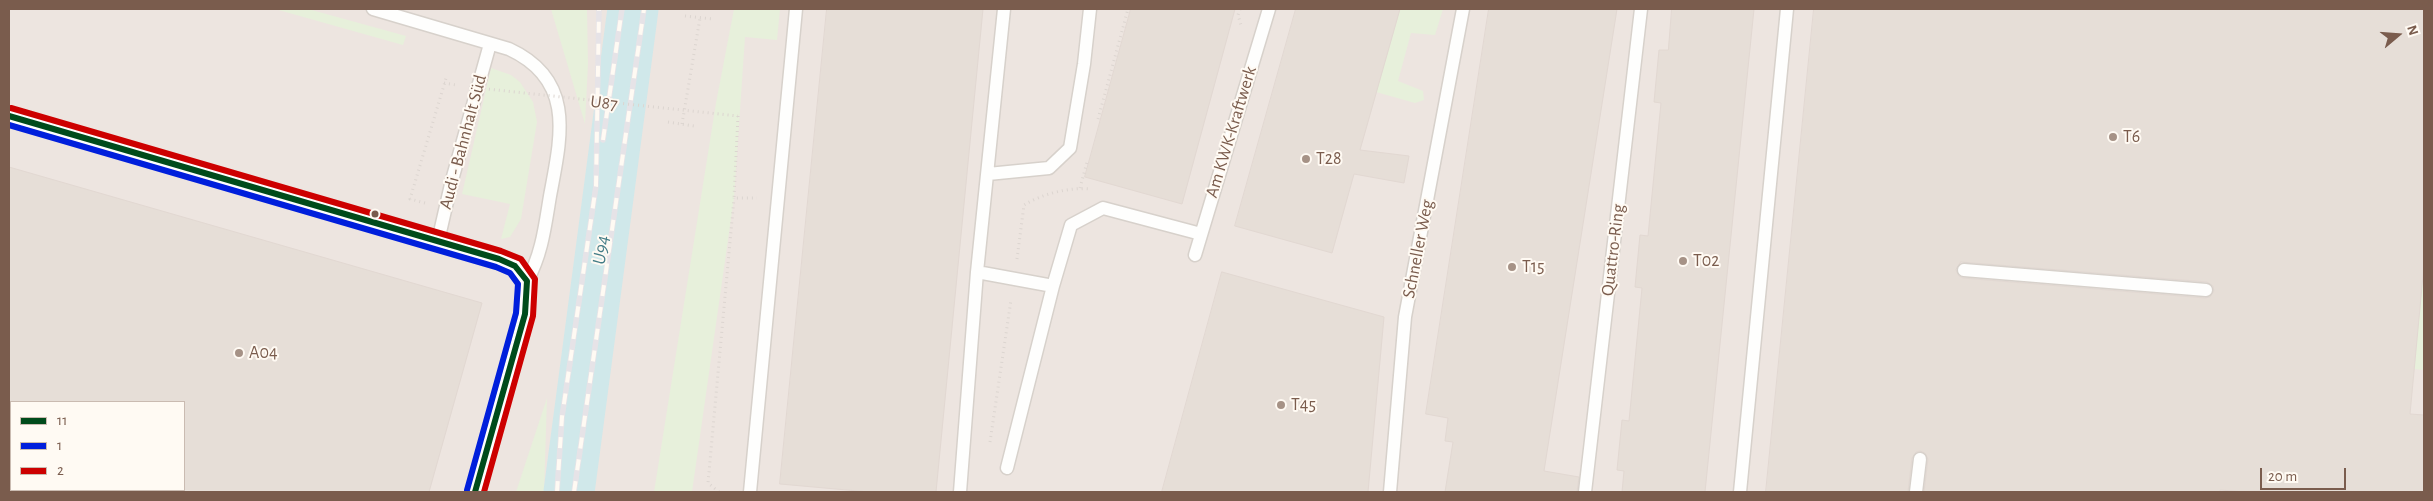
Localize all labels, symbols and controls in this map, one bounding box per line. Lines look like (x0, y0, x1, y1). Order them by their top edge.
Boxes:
north arrow (2373, 10, 2423, 60)
text: N (2404, 24, 2420, 37)
street label: Am KWK-Kraftwerk (1201, 64, 1261, 200)
street label: Audi - Bahnhalt Süd (435, 72, 491, 212)
street label: U87 (589, 91, 619, 115)
place label: T6 (2123, 126, 2140, 148)
marker: T6 (2107, 131, 2119, 143)
place label: T28 (1316, 148, 1342, 170)
marker: T28 (1300, 153, 1312, 165)
street label: Schneller Weg (1398, 198, 1438, 300)
street label: Quattro-Ring (1597, 203, 1629, 297)
unlabelled marker (370, 209, 380, 219)
water label: U94 (588, 234, 614, 266)
place label: T02 (1693, 250, 1720, 272)
marker: T02 (1677, 255, 1689, 267)
place label: T15 (1522, 256, 1545, 278)
marker: T15 (1506, 261, 1518, 273)
place label: A04 (249, 342, 278, 364)
marker: A04 (233, 347, 245, 359)
place label: T45 (1291, 394, 1316, 416)
marker: T45 (1275, 399, 1287, 411)
legend (10, 401, 185, 491)
text: 11 (57, 413, 67, 428)
text: 1 (57, 438, 62, 453)
scale bar (2263, 458, 2349, 490)
text: 2 (57, 463, 64, 478)
text: 20 m (2268, 469, 2297, 484)

